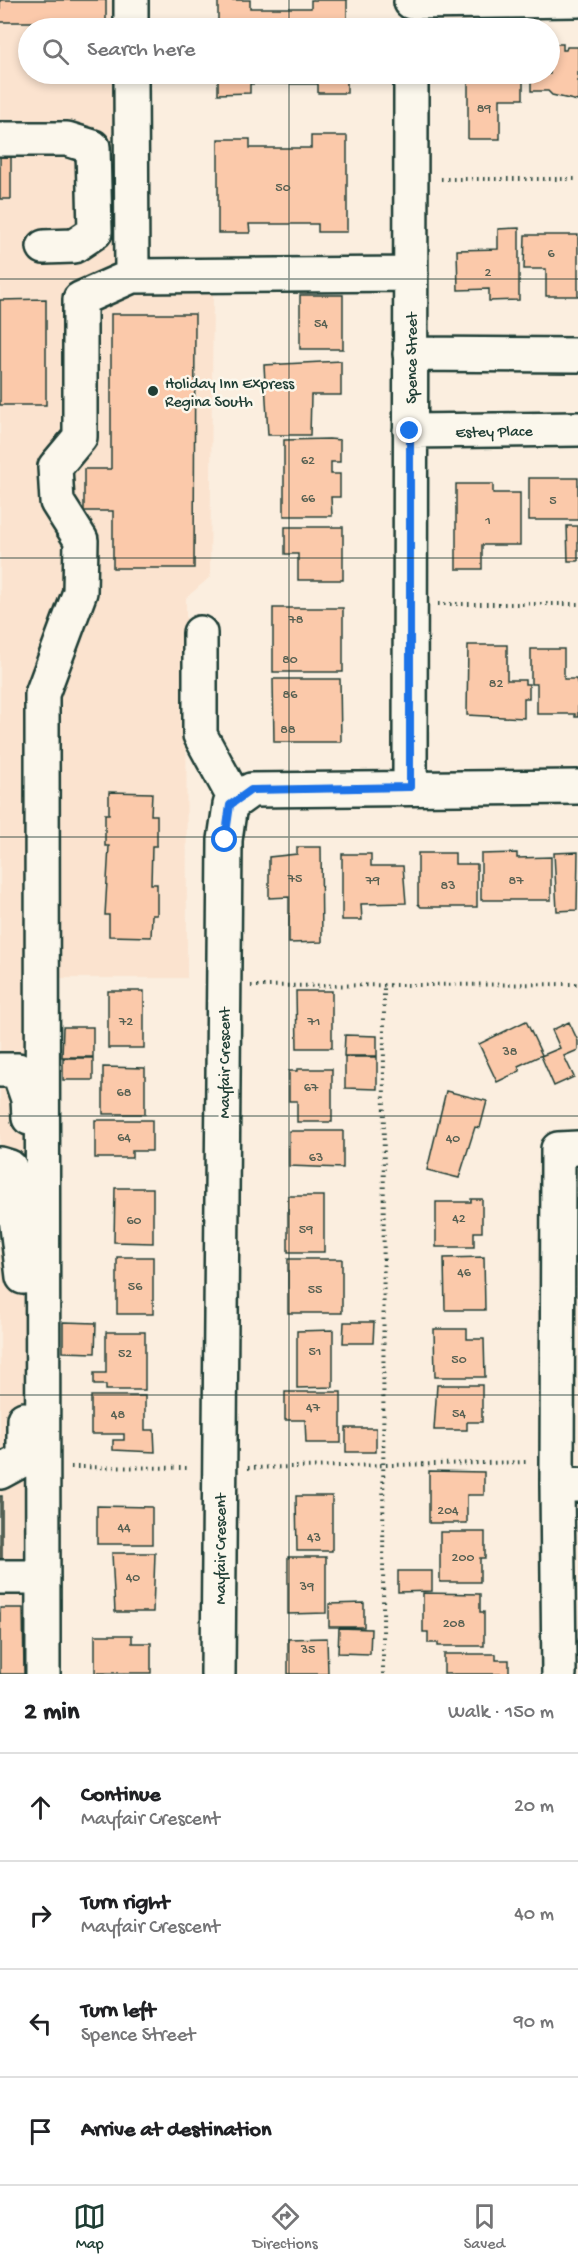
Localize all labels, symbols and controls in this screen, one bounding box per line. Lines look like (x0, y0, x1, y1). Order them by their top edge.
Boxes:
search box (18, 18, 560, 84)
icon: search (39, 35, 72, 68)
text: Search here (87, 38, 195, 64)
house number: 89 (477, 101, 491, 118)
house number: 50 (275, 180, 291, 197)
house number: 6 (547, 246, 555, 263)
house number: 2 (485, 265, 492, 282)
street label: Spence Street (404, 311, 423, 404)
house number: 54 (314, 316, 328, 333)
place label: Holiday Inn Express Regina South (165, 376, 295, 413)
marker: Holiday Inn Express Regina South (146, 384, 160, 398)
route end (396, 417, 422, 443)
street label: Estey Place (455, 423, 534, 444)
house number: 62 (301, 453, 315, 470)
house number: 66 (301, 491, 316, 508)
house number: 5 (549, 493, 557, 510)
house number: 1 (484, 513, 491, 530)
house number: 78 (288, 612, 304, 629)
house number: 80 (282, 652, 298, 669)
house number: 82 (489, 676, 503, 693)
house number: 86 (283, 687, 298, 704)
house number: 88 (280, 722, 296, 739)
route start (211, 826, 237, 852)
house number: 75 (287, 871, 302, 888)
house number: 79 (365, 873, 380, 890)
house number: 87 (509, 873, 524, 890)
house number: 83 (441, 878, 455, 895)
street label: Mayfair Crescent (217, 1006, 236, 1118)
house number: 72 (118, 1014, 133, 1031)
house number: 71 (307, 1014, 320, 1031)
house number: 38 (502, 1044, 518, 1061)
house number: 67 (304, 1080, 319, 1097)
house number: 68 (117, 1085, 132, 1102)
house number: 64 (117, 1130, 131, 1147)
house number: 40 (446, 1131, 460, 1148)
house number: 63 (309, 1150, 323, 1167)
house number: 42 (452, 1211, 466, 1228)
house number: 60 (126, 1213, 142, 1230)
house number: 59 (299, 1222, 313, 1239)
house number: 46 (457, 1265, 472, 1282)
house number: 56 (128, 1279, 143, 1296)
house number: 55 (308, 1282, 322, 1299)
house number: 51 (308, 1344, 322, 1361)
house number: 52 (118, 1346, 132, 1363)
house number: 50 (451, 1352, 467, 1369)
house number: 47 (306, 1400, 321, 1417)
house number: 54 (452, 1406, 466, 1423)
house number: 48 (111, 1407, 125, 1424)
street label: Mayfair Crescent (213, 1492, 232, 1604)
house number: 204 (437, 1503, 459, 1520)
house number: 44 (117, 1520, 131, 1537)
house number: 43 (307, 1530, 321, 1547)
house number: 200 (452, 1550, 474, 1567)
house number: 40 (126, 1570, 140, 1587)
house number: 39 (299, 1579, 314, 1596)
house number: 208 (443, 1616, 466, 1633)
house number: 35 (300, 1642, 315, 1659)
text: 2 min (24, 1698, 79, 1729)
text: Walk · 150 m (448, 1702, 554, 1725)
text: Continue (81, 1783, 161, 1809)
icon: ahead (24, 1791, 57, 1824)
text: 20 m (514, 1796, 554, 1819)
text: Mayfair Crescent (81, 1809, 220, 1832)
text: Turn right (81, 1891, 169, 1917)
icon: right (24, 1899, 57, 1932)
text: 40 m (514, 1904, 554, 1927)
text: Mayfair Crescent (81, 1917, 220, 1940)
text: Turn left (81, 1999, 155, 2025)
icon: left (24, 2007, 57, 2040)
text: 90 m (514, 2012, 554, 2035)
text: Spence Street (81, 2025, 195, 2048)
icon: arrive (24, 2115, 57, 2148)
text: Arrive at destination (81, 2118, 271, 2144)
tab: Map (73, 2200, 106, 2255)
tab: Directions (252, 2200, 318, 2255)
tab: Saved (464, 2200, 505, 2255)

